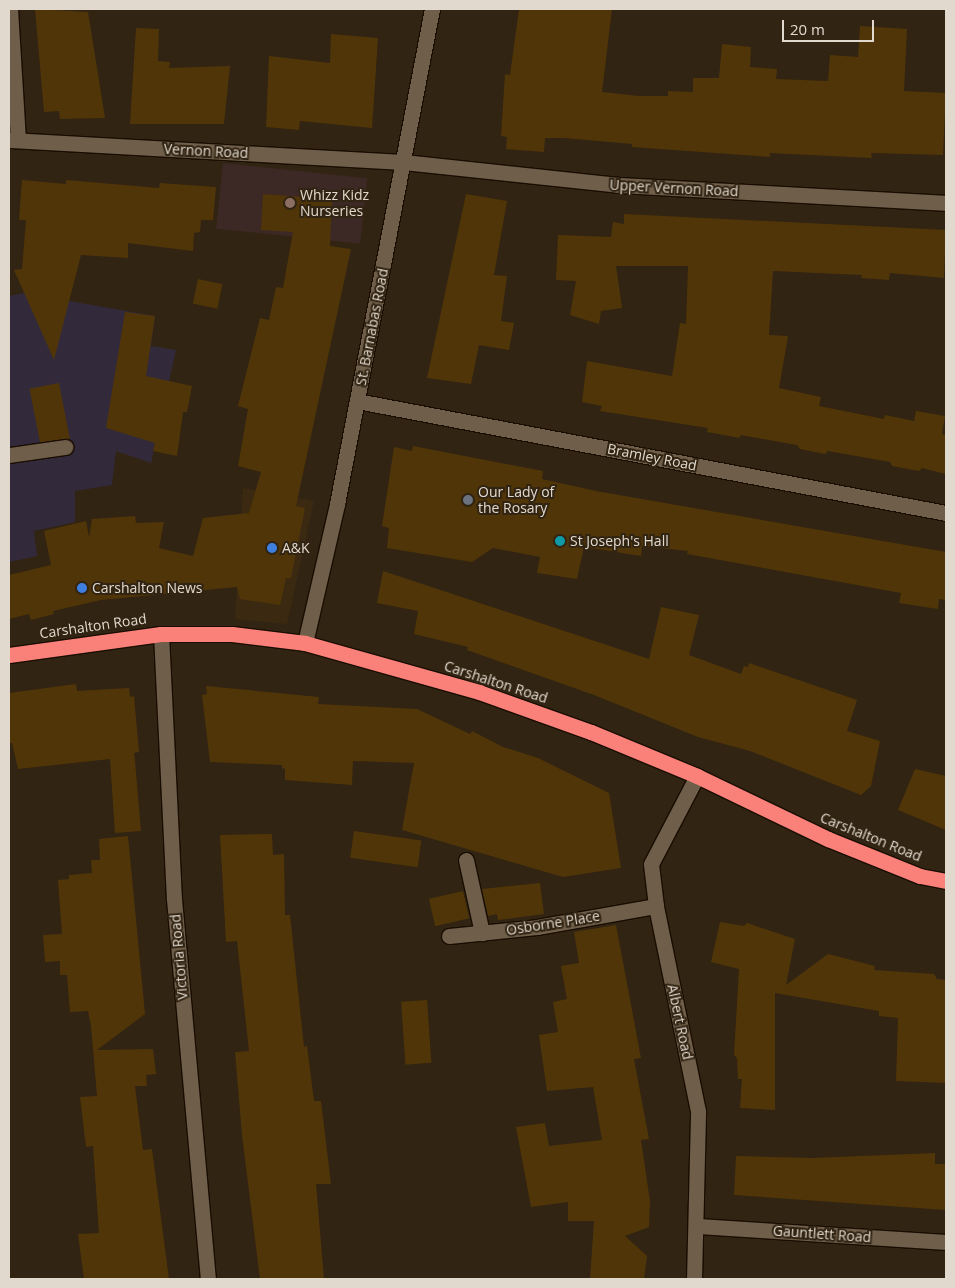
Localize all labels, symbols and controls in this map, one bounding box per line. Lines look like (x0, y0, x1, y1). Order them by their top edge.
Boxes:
scale bar (785, 10, 878, 42)
text: 20 m (790, 19, 825, 39)
street label: Vernon Road (163, 140, 249, 162)
street label: Upper Vernon Road (609, 176, 739, 200)
place label: Whizz Kidz Nurseries (300, 187, 369, 220)
marker: Whizz Kidz Nurseries (284, 197, 296, 209)
street label: St. Barnabas Road (352, 267, 392, 387)
street label: Bramley Road (606, 440, 698, 474)
place label: Our Lady of the Rosary (478, 484, 554, 516)
marker: Our Lady of the Rosary (462, 494, 474, 506)
place label: St Joseph's Hall (570, 533, 669, 549)
marker: St Joseph's Hall (554, 535, 566, 547)
place label: A&K (282, 540, 310, 556)
marker: A&K (266, 542, 278, 554)
place label: Carshalton News (92, 580, 202, 596)
marker: Carshalton News (76, 582, 88, 594)
street label: Carshalton Road (38, 610, 148, 642)
street label: Carshalton Road (442, 657, 550, 707)
street label: Carshalton Road (818, 809, 924, 865)
street label: Osborne Place (505, 907, 601, 939)
street label: Victoria Road (167, 913, 191, 1001)
street label: Albert Road (664, 983, 696, 1061)
street label: Gauntlett Road (772, 1222, 872, 1246)

